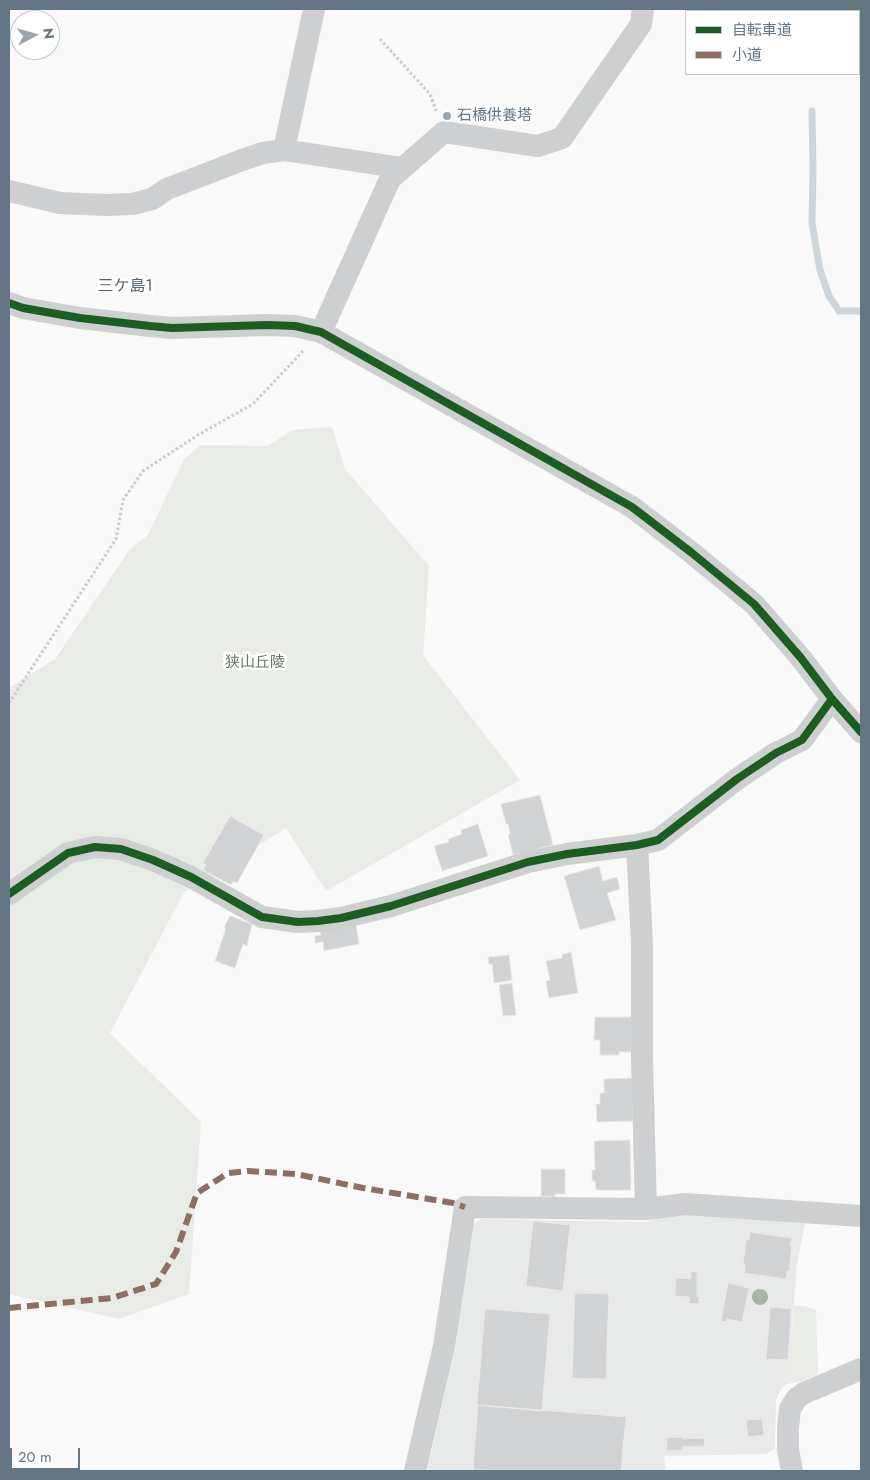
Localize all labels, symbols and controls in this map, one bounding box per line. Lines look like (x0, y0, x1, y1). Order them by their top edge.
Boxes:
north arrow (10, 10, 60, 60)
legend (685, 10, 860, 75)
text: 自転車道 (732, 19, 792, 41)
text: N (38, 27, 59, 40)
text: 小道 (732, 44, 762, 66)
place label: 石橋供養塔 (457, 107, 532, 125)
marker: 石橋供養塔 (441, 110, 453, 122)
district label: 三ケ島1 (97, 277, 153, 297)
park label: 狭山丘陵 (225, 654, 285, 672)
scale bar (12, 1438, 82, 1470)
text: 20 m (18, 1446, 52, 1468)

